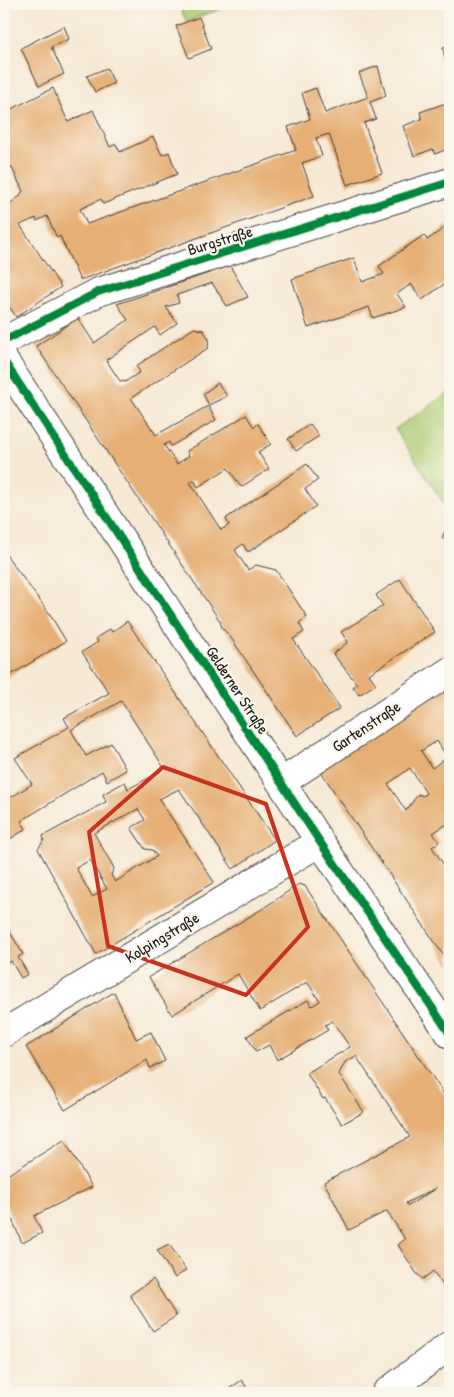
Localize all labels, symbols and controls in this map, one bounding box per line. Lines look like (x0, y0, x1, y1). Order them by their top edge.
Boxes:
street label: Burgstraße (185, 220, 256, 260)
street label: Gelderner Straße (201, 642, 275, 739)
street label: Gartenstraße (327, 695, 405, 757)
street label: Kolpingstraße (121, 906, 204, 968)

